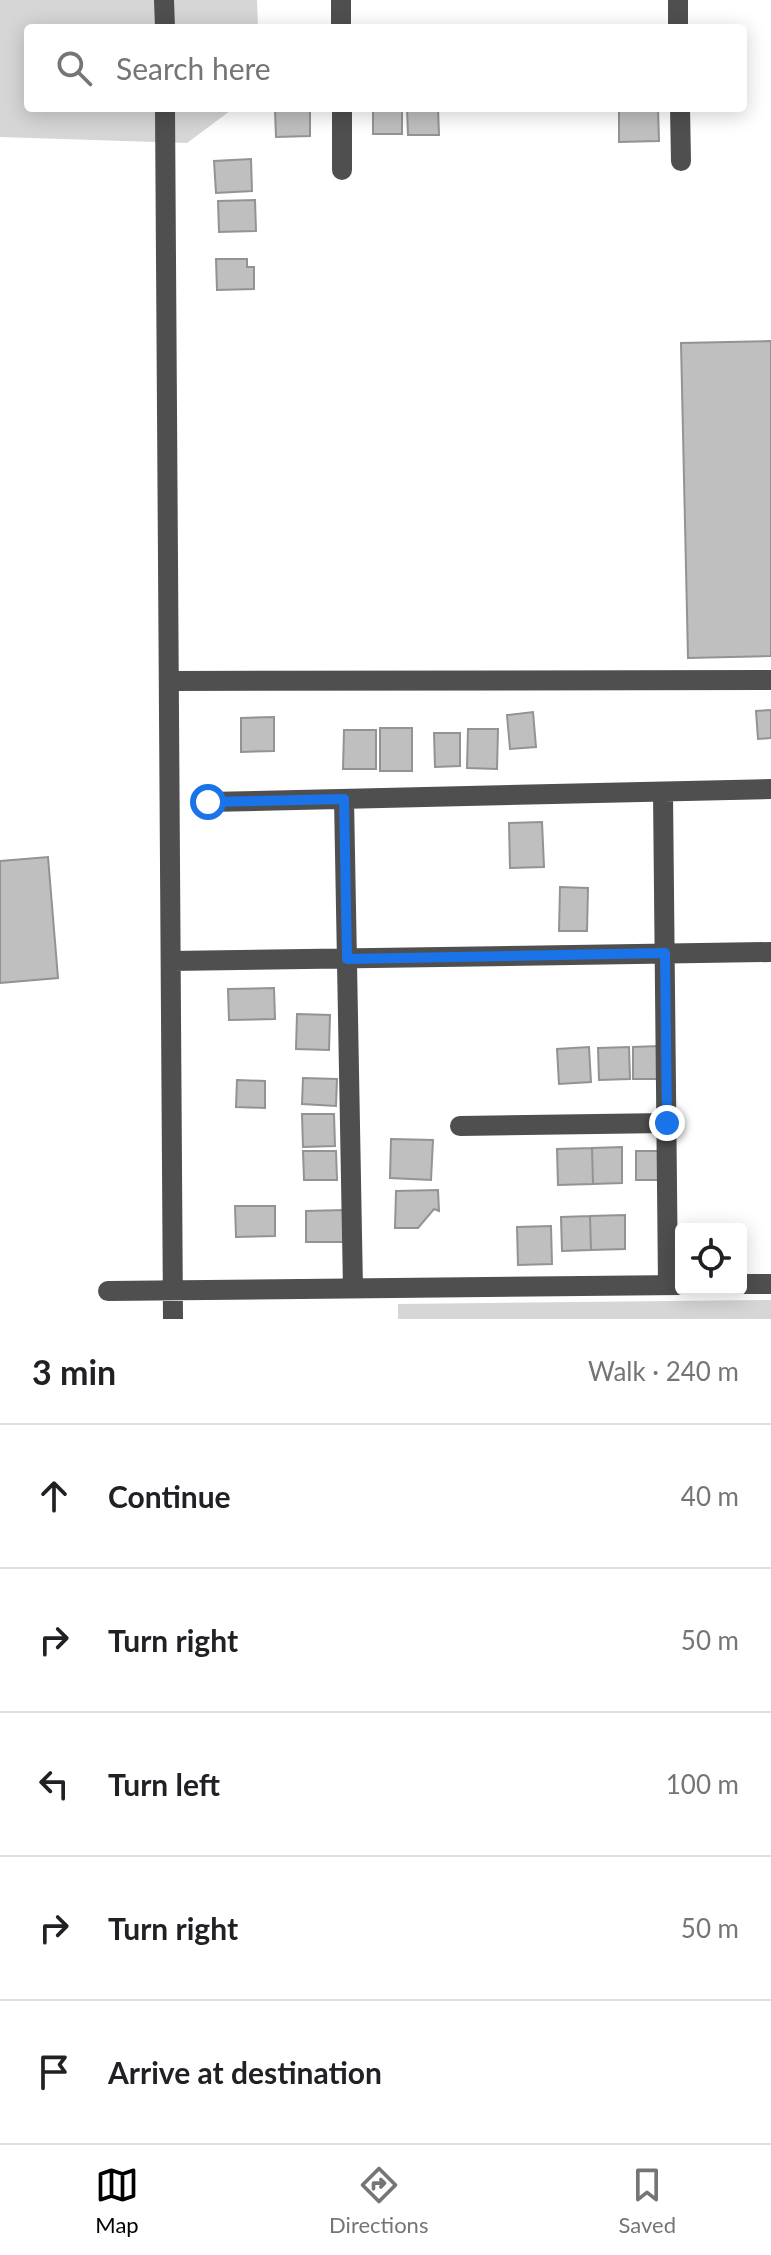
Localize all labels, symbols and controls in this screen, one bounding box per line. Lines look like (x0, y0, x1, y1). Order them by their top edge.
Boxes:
search box (24, 24, 747, 112)
icon: search (52, 46, 96, 90)
text: Search here (116, 50, 271, 86)
route start (190, 784, 226, 820)
route end (649, 1105, 685, 1141)
map controls (675, 1223, 747, 1295)
button: locate (675, 1223, 747, 1295)
text: 3 min (32, 1351, 116, 1392)
text: Walk · 240 m (588, 1355, 739, 1387)
icon: ahead (32, 1474, 76, 1518)
text: Continue (108, 1478, 231, 1514)
text: 40 m (681, 1480, 739, 1512)
icon: right (32, 1618, 76, 1662)
text: Turn right (108, 1622, 238, 1658)
text: 50 m (681, 1624, 739, 1656)
icon: left (32, 1762, 76, 1806)
text: Turn left (108, 1766, 220, 1802)
text: 100 m (666, 1768, 739, 1800)
icon: right (32, 1906, 76, 1950)
text: Turn right (108, 1910, 238, 1946)
text: 50 m (681, 1912, 739, 1944)
icon: arrive (32, 2050, 76, 2094)
text: Arrive at destination (108, 2054, 382, 2090)
tab: Map (95, 2163, 139, 2238)
tab: Directions (329, 2163, 428, 2238)
tab: Saved (618, 2163, 676, 2238)

